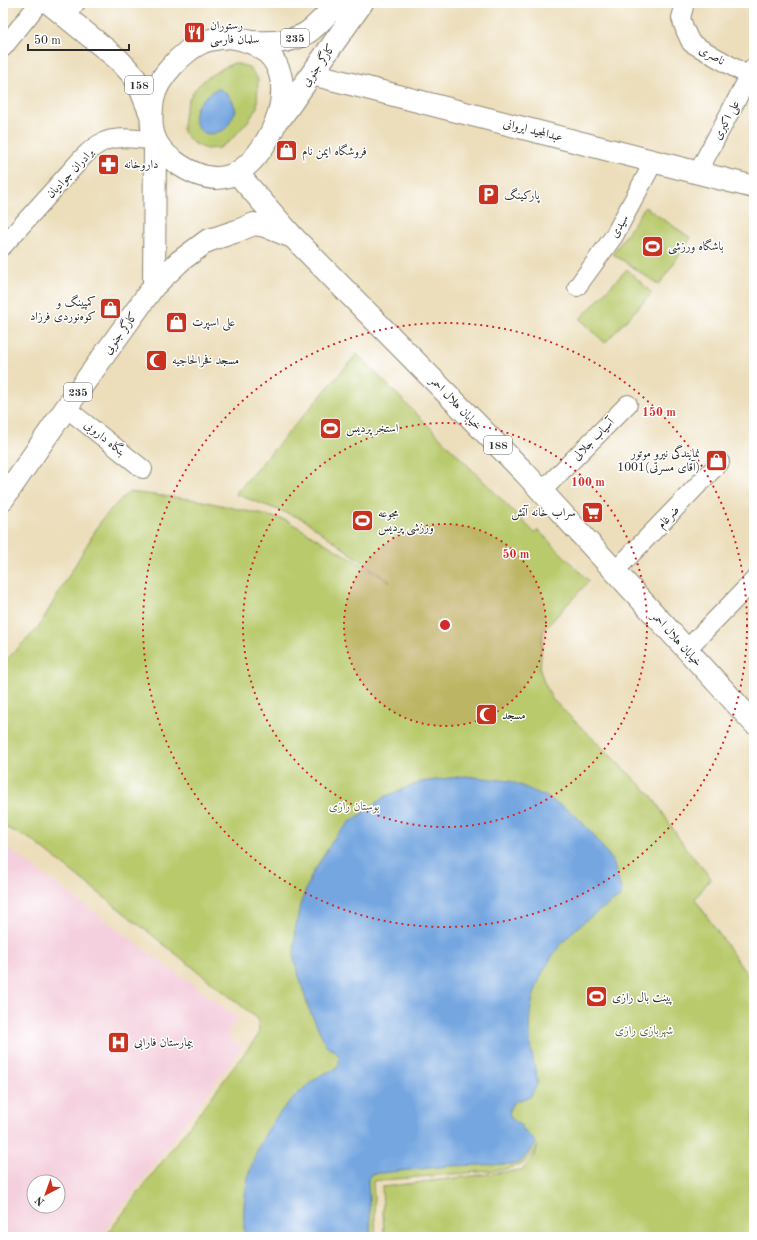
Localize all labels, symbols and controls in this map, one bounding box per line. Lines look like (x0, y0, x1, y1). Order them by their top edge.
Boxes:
restaurant icon: رستوران سلمان فارسی (181, 19, 207, 45)
place label: رستوران سلمان فارسی (210, 20, 260, 48)
scale bar (28, 26, 129, 52)
road number: 235 (281, 29, 309, 47)
text: 50 m (34, 34, 61, 47)
street label: کارگر جنوبی (297, 40, 339, 90)
street label: ناصری (696, 44, 726, 69)
road number: 158 (125, 76, 153, 94)
street label: علی اکبری (711, 98, 744, 143)
street label: عبدالمجید ایروانی (501, 117, 564, 145)
shop icon: فروشگاه ایمن نام (274, 138, 300, 164)
place label: فروشگاه ایمن نام (302, 143, 367, 162)
street label: برادران جوادیان (45, 146, 97, 202)
pharmacy icon: داروخانه (95, 151, 121, 177)
place label: داروخانه (124, 159, 158, 172)
parking icon: پارکینگ (476, 182, 502, 208)
place label: پارکینگ (504, 187, 540, 204)
street label: سیدی (608, 213, 631, 240)
sports icon: باشگاه ورزشی (639, 233, 665, 259)
place label: باشگاه ورزشی (668, 238, 724, 255)
place label: کمپینگ و کوه‌نوردی فرزاد (30, 294, 96, 324)
shop icon: کمپینگ و کوه‌نوردی فرزاد (98, 296, 124, 322)
street label: کارگر جنوبی (99, 309, 142, 358)
shop icon: علی اسپرت (163, 309, 189, 335)
place label: علی اسپرت (192, 317, 235, 331)
mosque icon: مسجد فخرالحاجیه (144, 347, 170, 373)
place label: مسجد فخرالحاجیه (172, 354, 239, 368)
street label: خیابان هلال احمر (425, 373, 484, 433)
road number: 235 (64, 383, 92, 401)
text: 150 m (642, 406, 676, 419)
street label: آسیاب جلالی (568, 413, 619, 464)
sports icon: استخر پردیس (318, 415, 344, 441)
street label: بنگاه داروبی (80, 416, 129, 460)
place label: استخر پردیس (346, 423, 399, 437)
road number: 188 (484, 436, 512, 454)
place label: نمایندگی نیرو موتور 1001(آقای مسرتی) (617, 444, 700, 475)
shop icon: نمایندگی نیرو موتور 1001(آقای مسرتی) (703, 447, 729, 473)
text: 100 m (571, 477, 605, 489)
supermarket icon: سراب خانه آتش (579, 499, 605, 525)
place label: سراب خانه آتش (511, 504, 576, 521)
street label: ضرغام (655, 504, 685, 534)
sports icon: مجوعه ورزشی پردیس (350, 507, 376, 533)
place label: مجوعه ورزشی پردیس (378, 508, 434, 536)
text: 50 m (503, 548, 530, 561)
street label: خیابان هلال احمر (647, 609, 704, 670)
centre of rings (438, 618, 452, 632)
mosque icon: مسجد (473, 702, 499, 728)
place label: مسجد (502, 710, 526, 722)
park label: بوستان رازی (329, 801, 379, 814)
sports icon: پینت بال رازی (583, 984, 609, 1010)
place label: پینت بال رازی (612, 992, 673, 1005)
park label: شهربازی رازی (615, 1025, 673, 1038)
hospital icon: بیمارستان فارابی (106, 1029, 132, 1055)
place label: بیمارستان فارابی (134, 1037, 193, 1051)
north arrow (26, 1174, 66, 1214)
text: N (33, 1193, 47, 1207)

